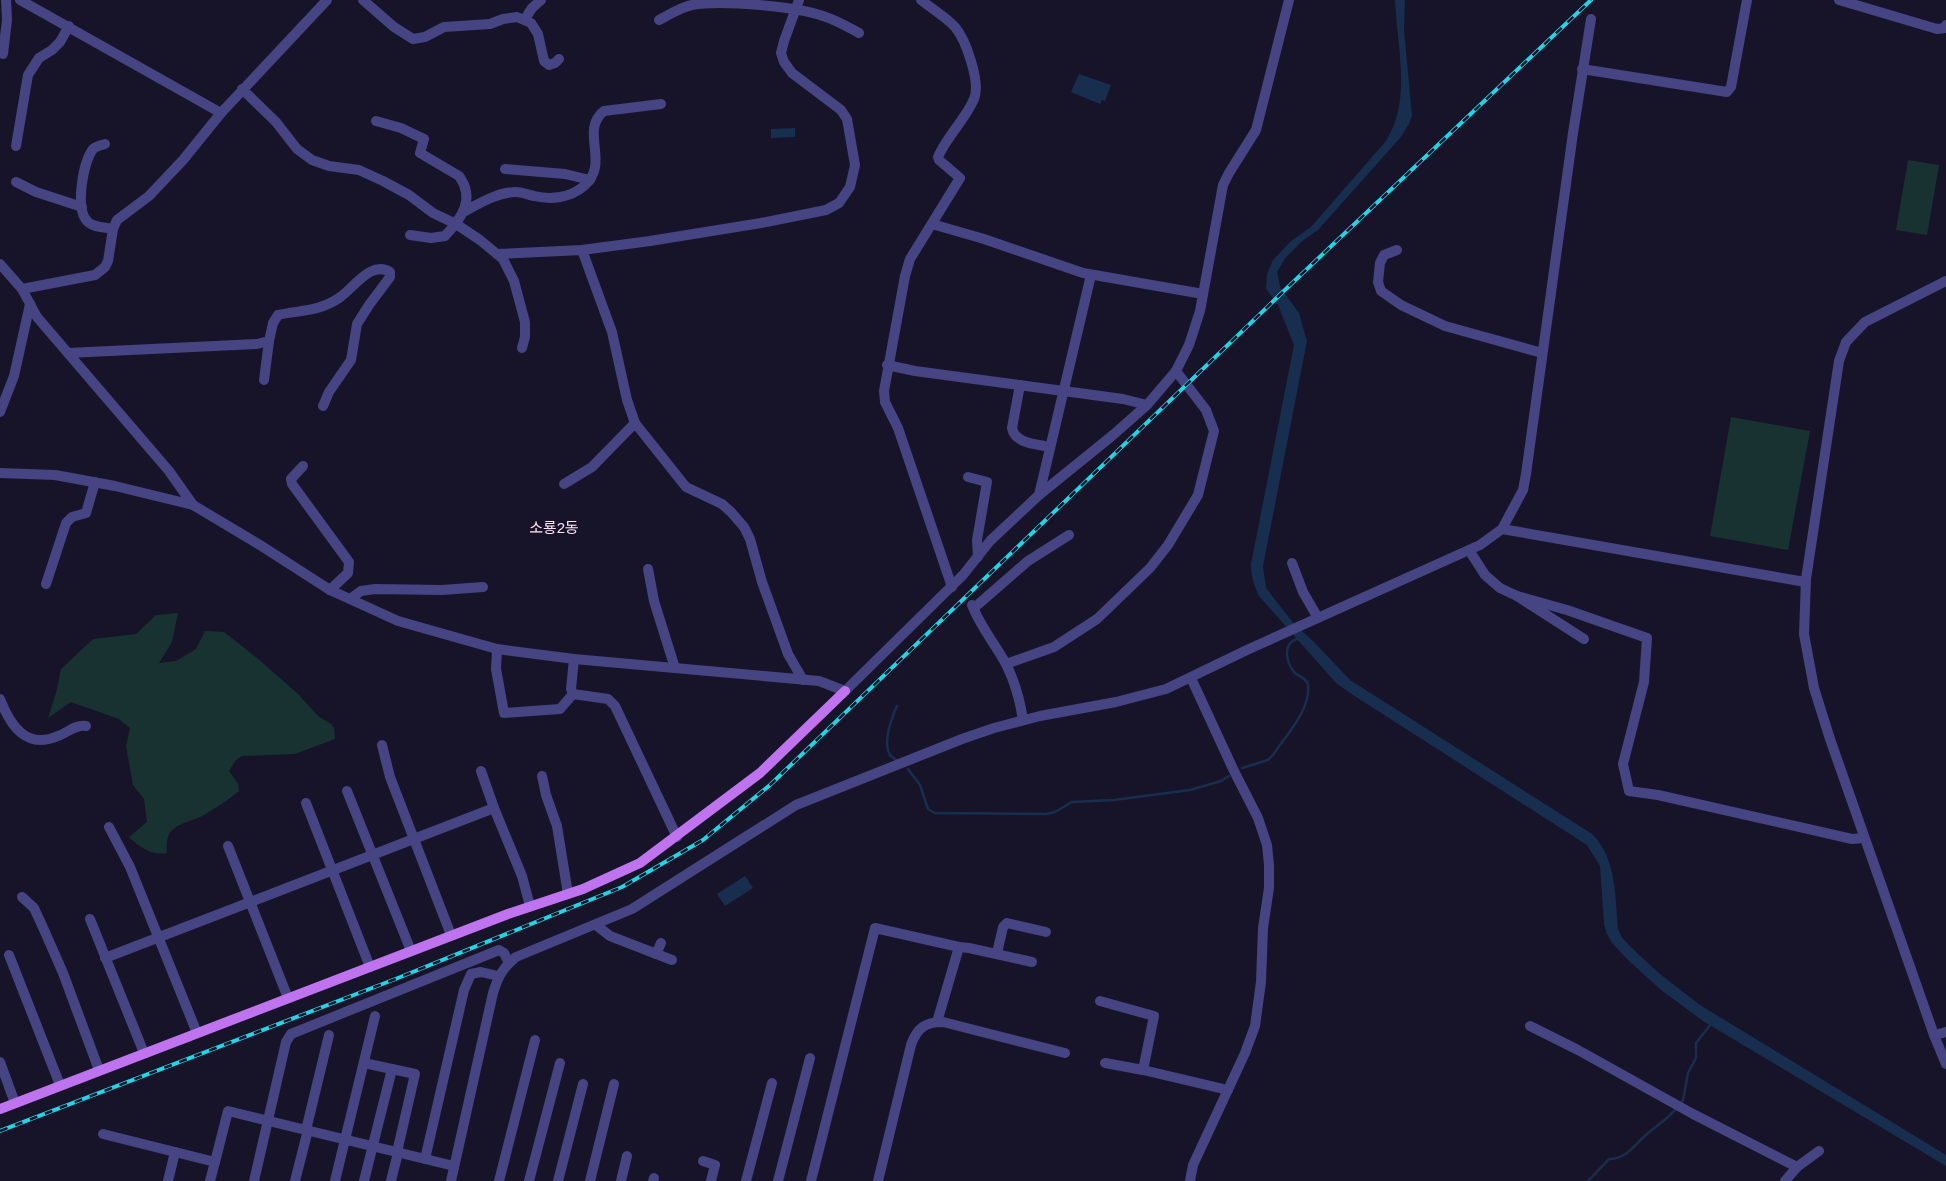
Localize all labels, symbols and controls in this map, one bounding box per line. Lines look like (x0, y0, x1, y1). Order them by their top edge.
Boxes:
district label: 소룡2동 (529, 519, 579, 536)

